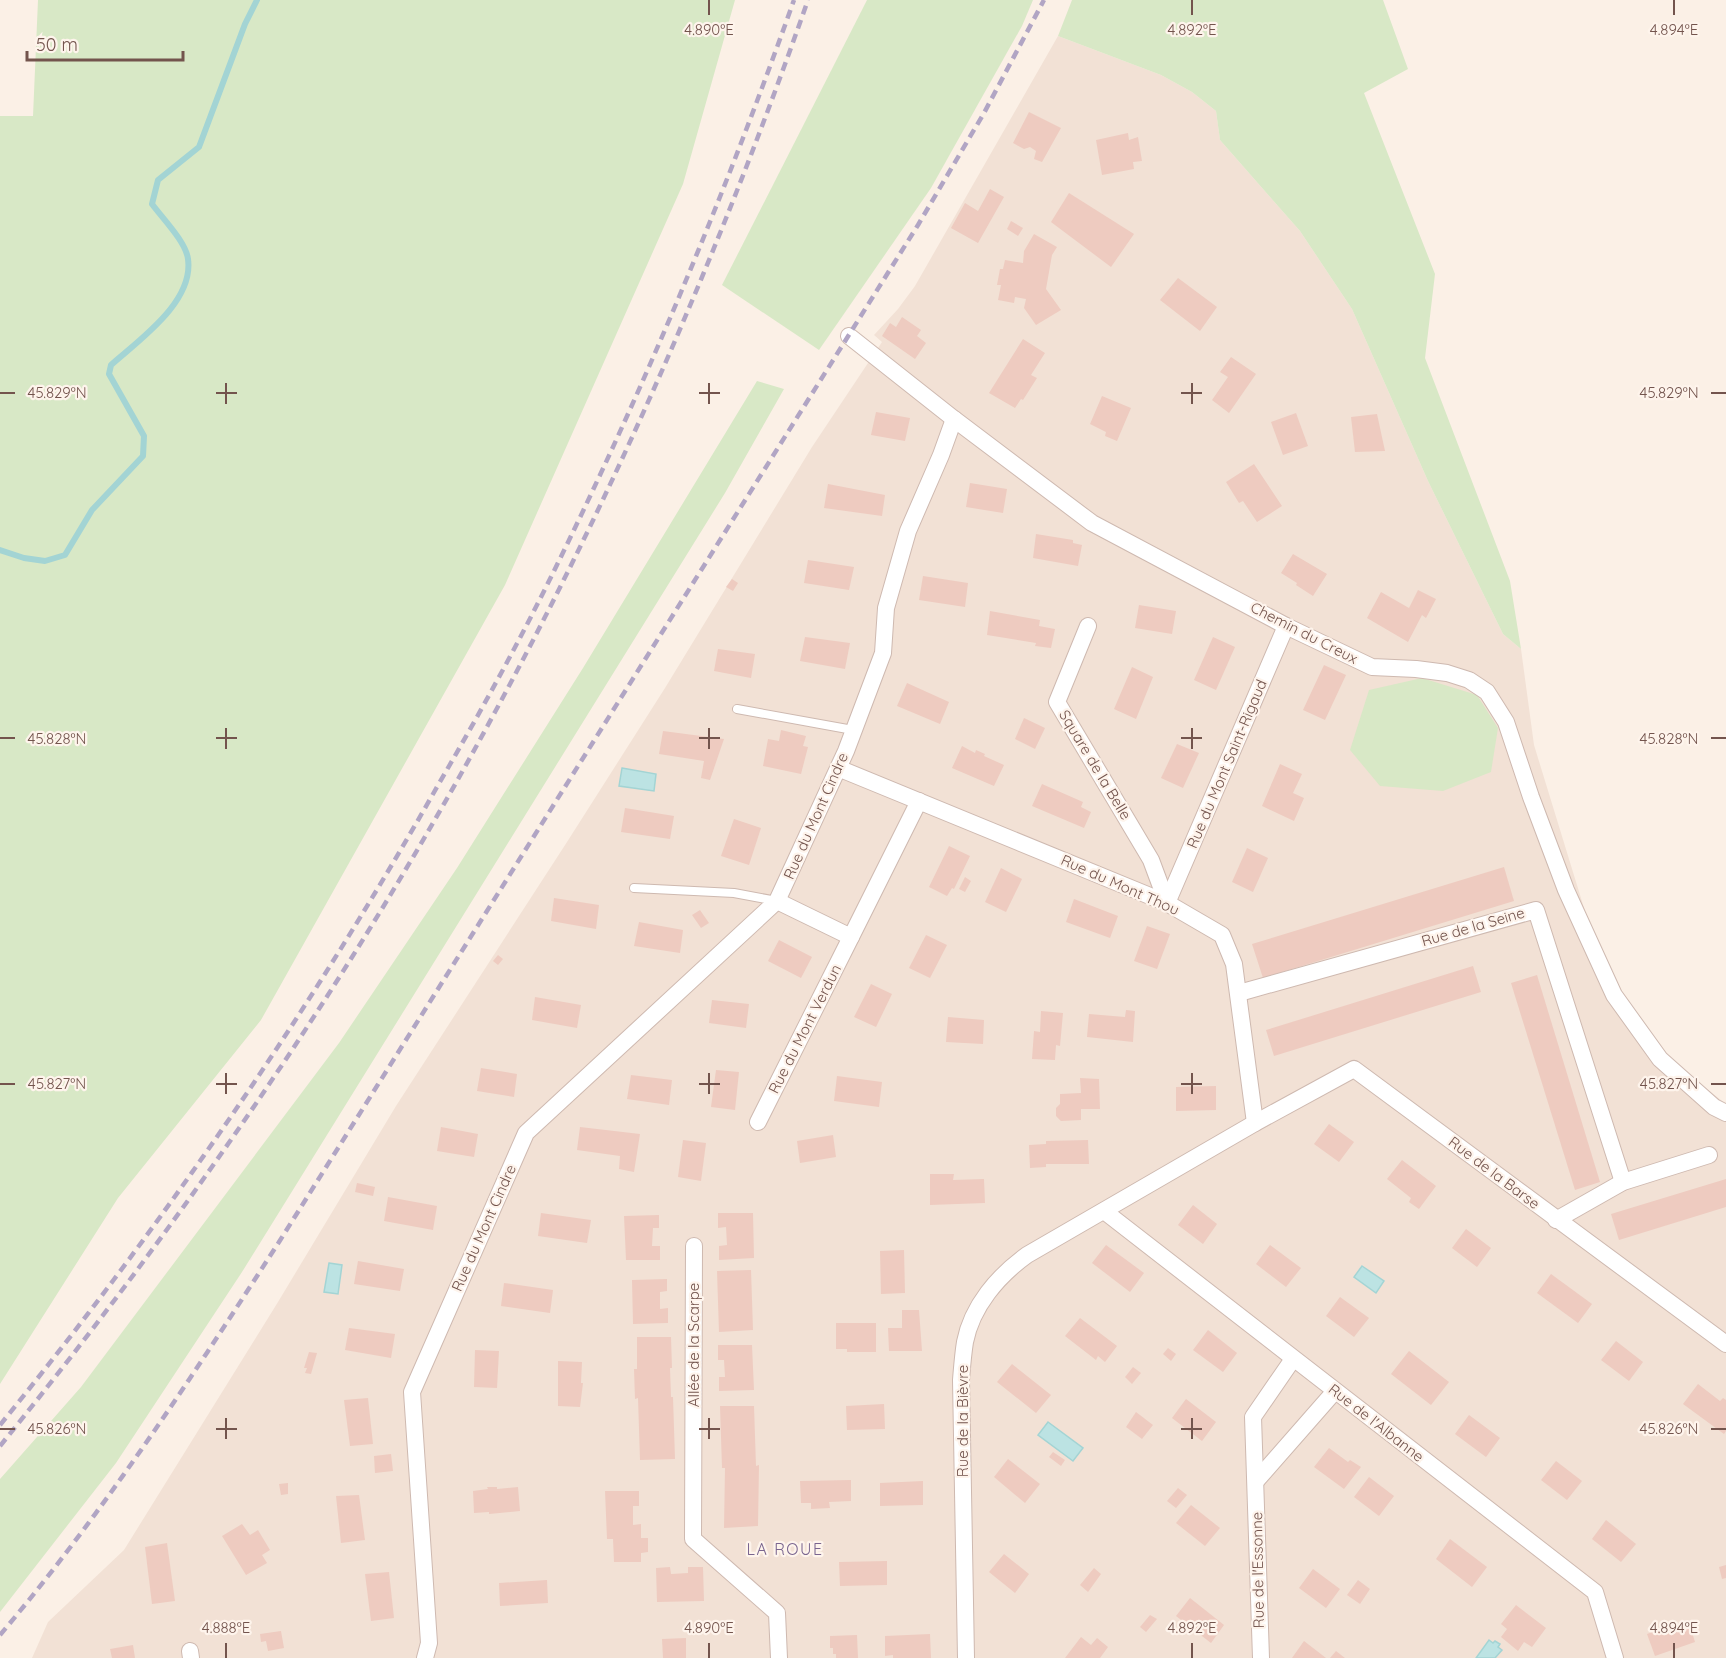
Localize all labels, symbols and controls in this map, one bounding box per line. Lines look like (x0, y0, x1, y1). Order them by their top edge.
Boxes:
text: 4.890°E (684, 20, 734, 39)
text: 4.892°E (1168, 20, 1216, 39)
text: 4.894°E (1650, 20, 1698, 39)
scale bar (27, 24, 183, 62)
text: 50 m (36, 33, 78, 56)
text: 45.829°N (27, 383, 87, 402)
text: 45.829°N (1639, 383, 1699, 402)
street label: Chemin du Creux (1247, 597, 1361, 668)
street label: Rue du Mont Saint-Rigaud (1182, 676, 1271, 851)
street label: Square de la Belle (1055, 706, 1136, 823)
text: 45.828°N (28, 729, 86, 748)
text: 45.828°N (1640, 729, 1698, 748)
street label: Rue du Mont Cindre (779, 749, 852, 882)
street label: Rue du Mont Thou (1058, 850, 1182, 919)
street label: Rue de la Seine (1419, 903, 1527, 950)
street label: Rue du Mont Verdun (764, 961, 845, 1097)
text: 45.827°N (28, 1074, 86, 1093)
text: 45.827°N (1640, 1074, 1698, 1093)
street label: Rue de la Barse (1445, 1132, 1544, 1213)
street label: Rue du Mont Cindre (447, 1161, 520, 1294)
street label: Allée de la Scarpe (684, 1283, 703, 1407)
street label: Rue de la Bièvre (953, 1365, 972, 1477)
street label: Rue de l'Albanne (1325, 1379, 1428, 1466)
text: 45.826°N (28, 1419, 86, 1438)
text: 45.826°N (1640, 1419, 1698, 1438)
street label: Rue de l'Essonne (1247, 1512, 1268, 1628)
district label: LA ROUE (746, 1539, 824, 1559)
text: 4.888°E (202, 1618, 250, 1637)
text: 4.890°E (684, 1618, 734, 1637)
text: 4.892°E (1168, 1618, 1216, 1637)
text: 4.894°E (1650, 1618, 1698, 1637)

